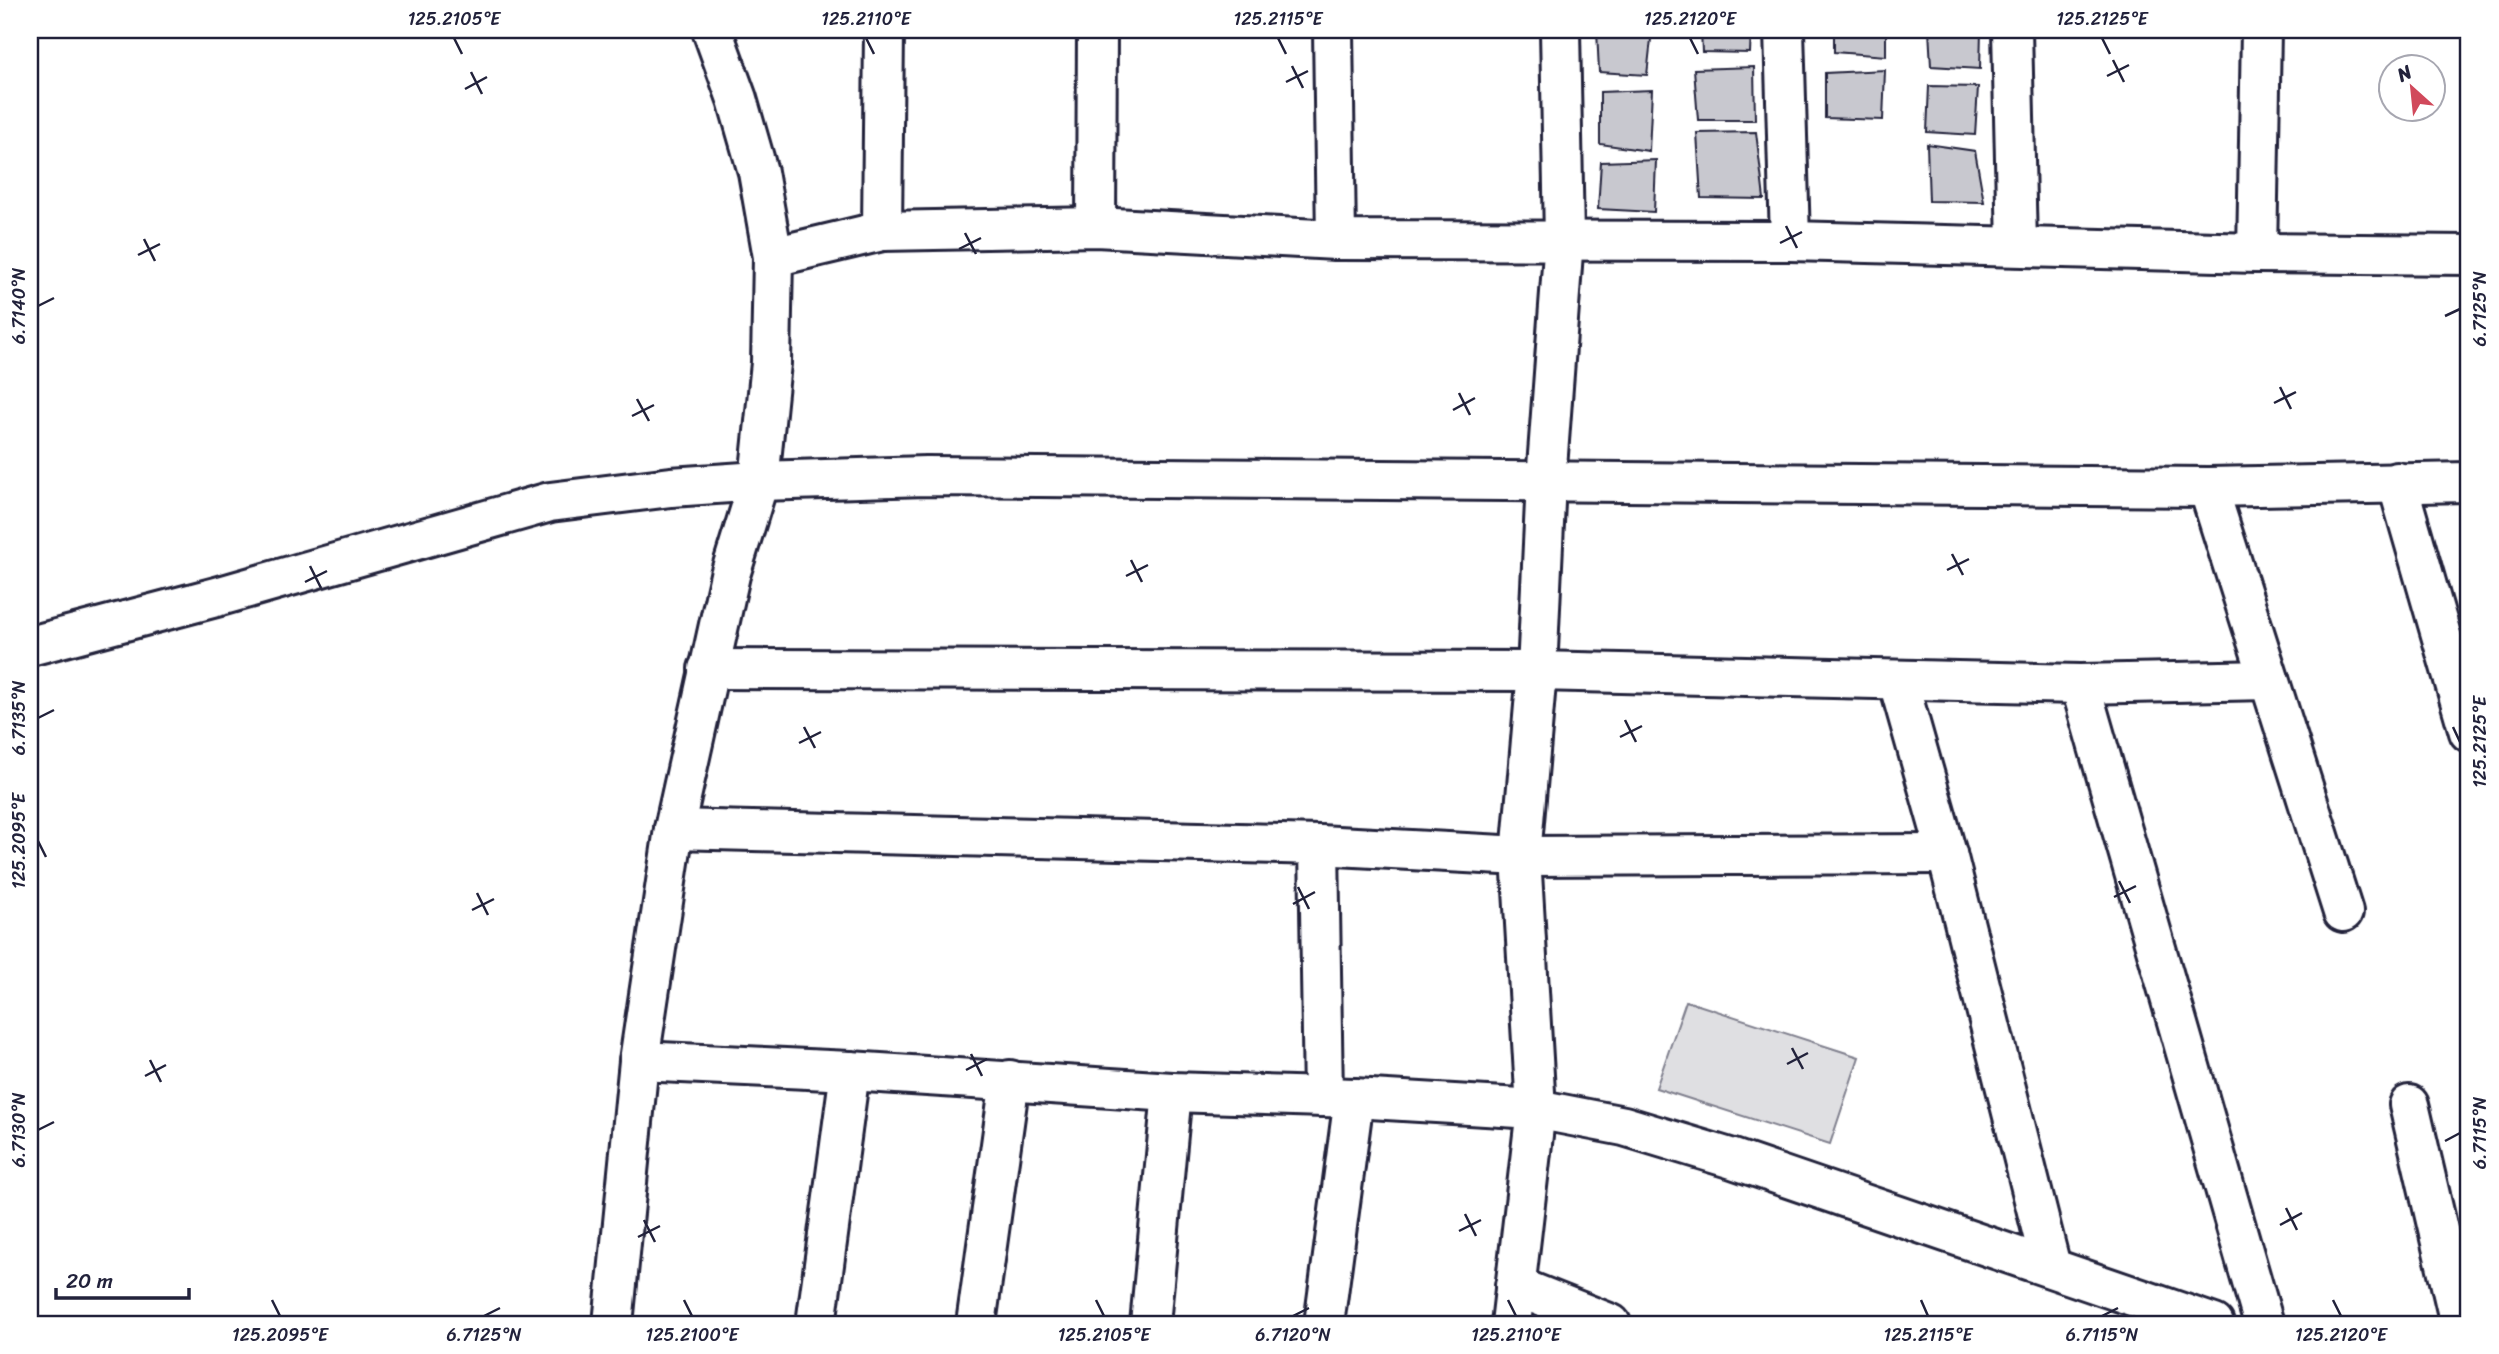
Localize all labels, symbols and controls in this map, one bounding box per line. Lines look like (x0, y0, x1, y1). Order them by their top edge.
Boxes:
text: 125.2105°E (408, 3, 501, 35)
text: 125.2110°E (821, 3, 912, 35)
text: 125.2115°E (1233, 3, 1324, 35)
text: 125.2120°E (1644, 3, 1737, 35)
text: 125.2125°E (2056, 3, 2149, 35)
north arrow (2376, 52, 2446, 122)
text: N (2390, 55, 2419, 91)
text: 6.7140°N (3, 267, 35, 344)
text: 6.7125°N (2464, 271, 2496, 347)
text: 6.7135°N (3, 680, 35, 755)
text: 125.2125°E (2464, 695, 2496, 788)
text: 125.2095°E (3, 792, 35, 889)
text: 6.7130°N (3, 1092, 35, 1168)
text: 6.7115°N (2464, 1096, 2496, 1169)
scale bar (56, 1256, 189, 1300)
text: 20 m (66, 1262, 113, 1300)
text: 125.2095°E (232, 1319, 329, 1351)
text: 6.7125°N (446, 1319, 522, 1351)
text: 125.2100°E (645, 1319, 740, 1351)
text: 125.2105°E (1058, 1319, 1151, 1351)
text: 6.7120°N (1255, 1319, 1331, 1351)
text: 125.2110°E (1471, 1319, 1562, 1351)
text: 125.2115°E (1883, 1319, 1974, 1351)
text: 6.7115°N (2066, 1319, 2139, 1351)
text: 125.2120°E (2295, 1319, 2388, 1351)

